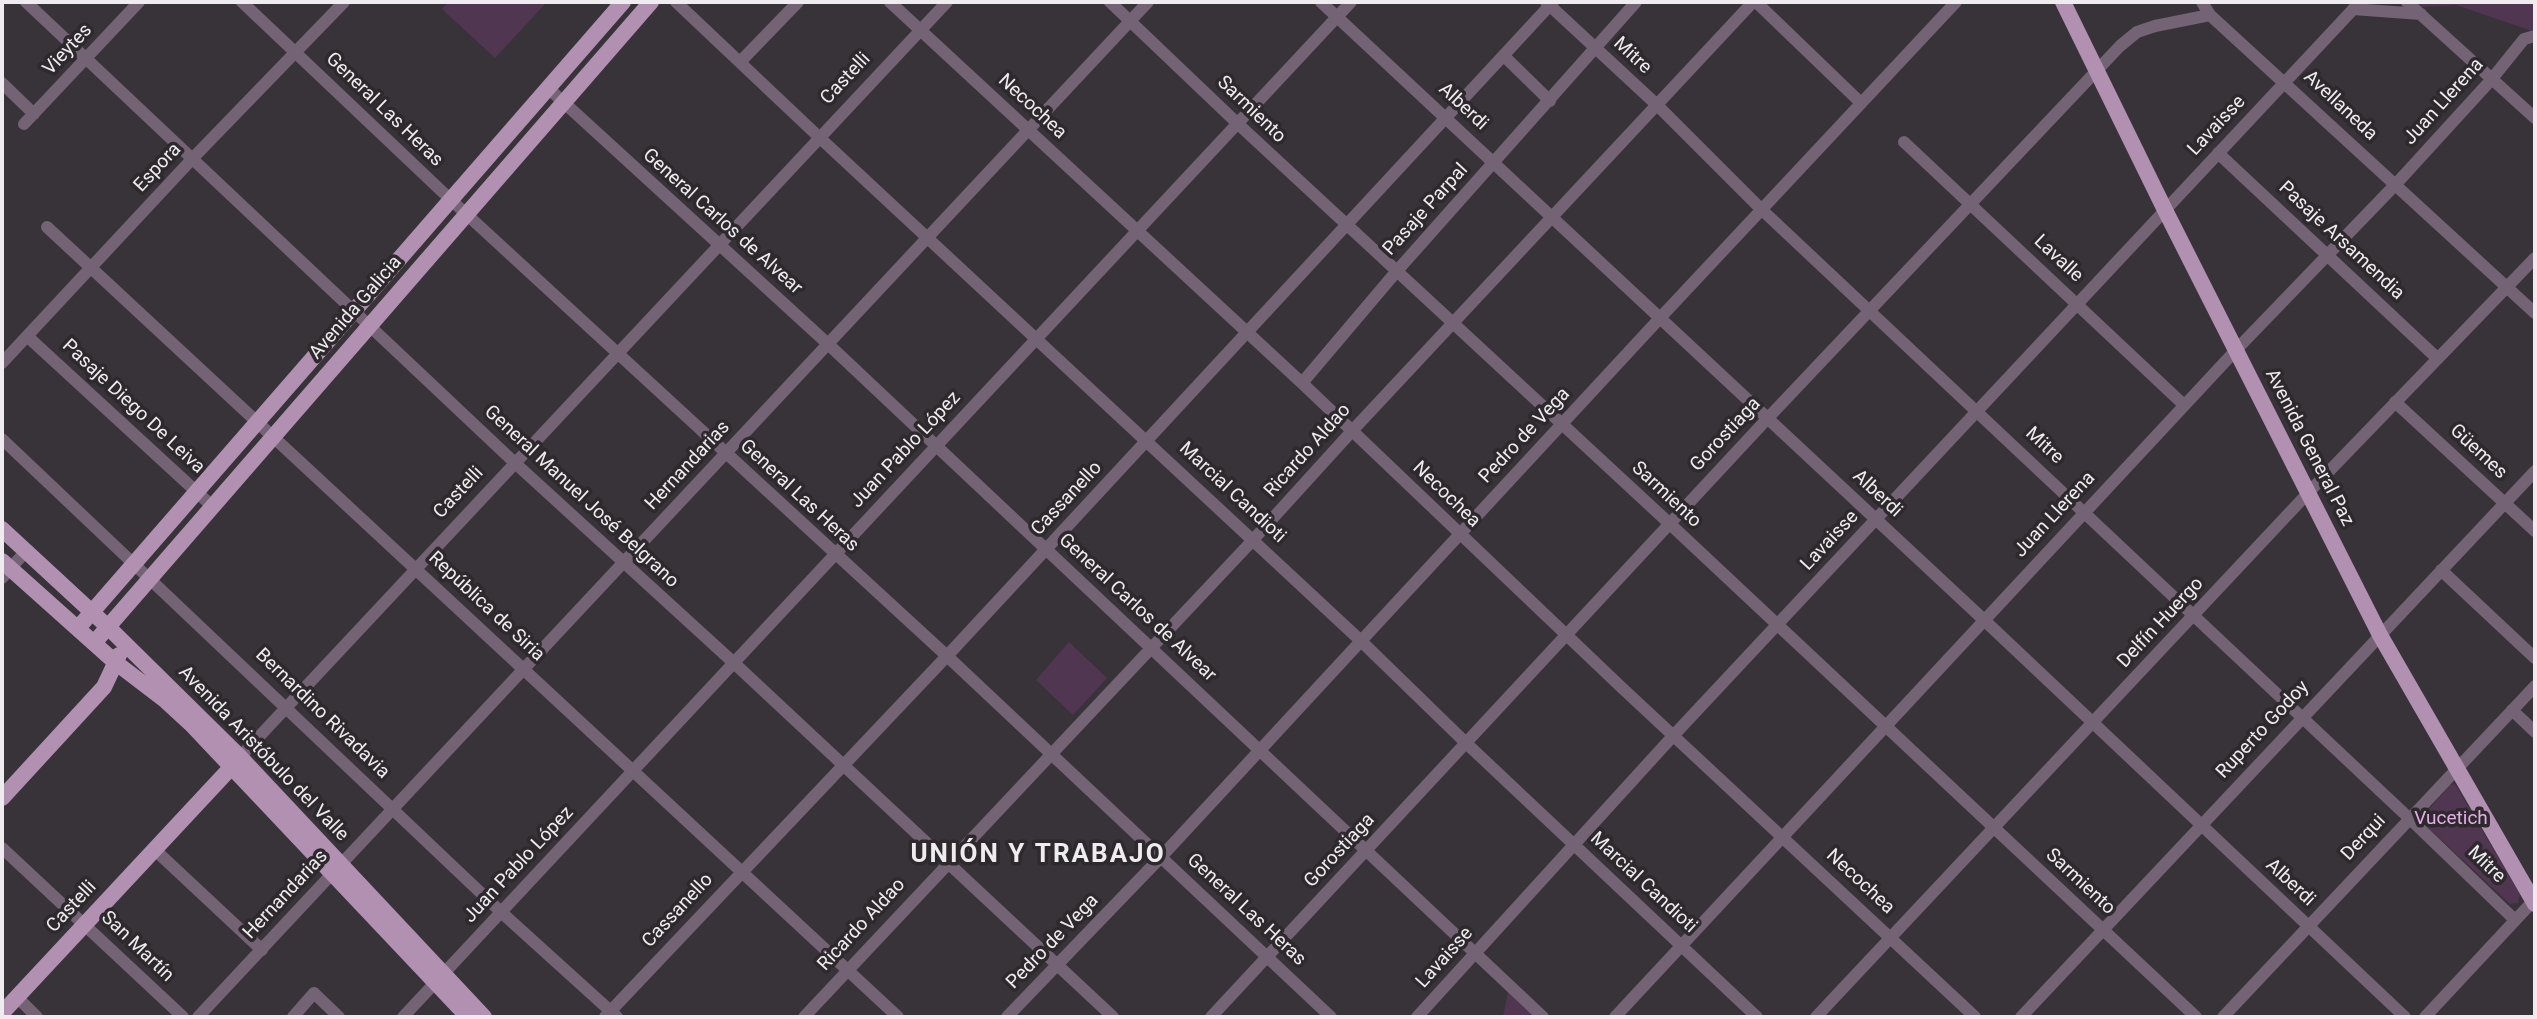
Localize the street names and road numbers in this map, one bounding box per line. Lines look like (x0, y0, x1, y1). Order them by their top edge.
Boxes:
street label: Vieytes (39, 20, 97, 80)
street label: Mitre (1608, 33, 1656, 79)
street label: General Las Heras (321, 48, 447, 172)
street label: Castelli (816, 48, 876, 110)
street label: Juan Llerena (2399, 54, 2489, 150)
street label: Avellaneda (2298, 66, 2382, 146)
street label: Necochea (993, 70, 1071, 144)
street label: Sarmiento (1212, 72, 1290, 148)
street label: Alberdi (1434, 78, 1492, 136)
street label: Lavaisse (2183, 91, 2251, 161)
street label: Espora (130, 139, 186, 197)
street label: General Carlos de Alvear (637, 144, 807, 300)
street label: Pasaje Parpal (1379, 159, 1473, 261)
street label: Pasaje Arsamendia (2273, 177, 2409, 305)
street label: Lavalle (2029, 230, 2087, 288)
street label: Avenida Galicia (305, 252, 407, 364)
street label: Pasaje Diego De Leiva (57, 335, 209, 479)
street label: Avenida General Paz (2260, 366, 2358, 530)
street label: Pedro de Vega (1475, 383, 1575, 489)
street label: Juan Pablo López (846, 387, 966, 513)
street label: Gorostiaga (1686, 393, 1766, 477)
street label: Ricardo Aldao (1260, 400, 1356, 502)
street label: General Manuel José Belgrano (479, 401, 683, 593)
street label: Hernandarias (641, 417, 735, 515)
street label: Güemes (2445, 420, 2511, 484)
street label: Mitre (2020, 423, 2068, 469)
street label: General Las Heras (735, 435, 863, 557)
street label: Marcial Candioti (1174, 438, 1290, 548)
street label: Cassanello (1027, 457, 1107, 541)
street label: Necochea (1407, 457, 1485, 533)
street label: Sarmiento (1626, 457, 1706, 533)
street label: Castelli (429, 462, 489, 524)
street label: Alberdi (1848, 465, 1906, 523)
street label: Juan Llerena (2010, 468, 2100, 562)
street label: Lavaisse (1796, 506, 1864, 576)
street label: General Carlos de Alvear (1054, 529, 1220, 687)
street label: República de Siria (423, 547, 549, 667)
street label: Delfín Huergo (2113, 573, 2209, 673)
street label: Bernardino Rivadavia (250, 644, 394, 784)
street label: Avenida Aristóbulo del Valle (173, 662, 353, 846)
street label: Ruperto Godoy (2212, 676, 2314, 784)
street label: Juan Pablo López (459, 802, 579, 928)
street label: Gorostiaga (1300, 809, 1380, 893)
street label: Derqui (2337, 810, 2391, 866)
street label: Marcial Candioti (1585, 828, 1701, 938)
street label: Mitre (2462, 842, 2510, 888)
street label: Sarmiento (2040, 844, 2120, 920)
street label: Necochea (1821, 845, 1899, 919)
street label: Hernandarias (239, 846, 333, 944)
street label: General Las Heras (1182, 849, 1310, 971)
street label: Alberdi (2261, 854, 2319, 912)
street label: Cassanello (638, 869, 718, 953)
street label: Ricardo Aldao (813, 874, 911, 976)
street label: Castelli (42, 876, 102, 938)
street label: Pedro de Vega (1002, 890, 1104, 994)
street label: San Martín (96, 907, 178, 987)
street label: Lavaisse (1412, 923, 1478, 993)

